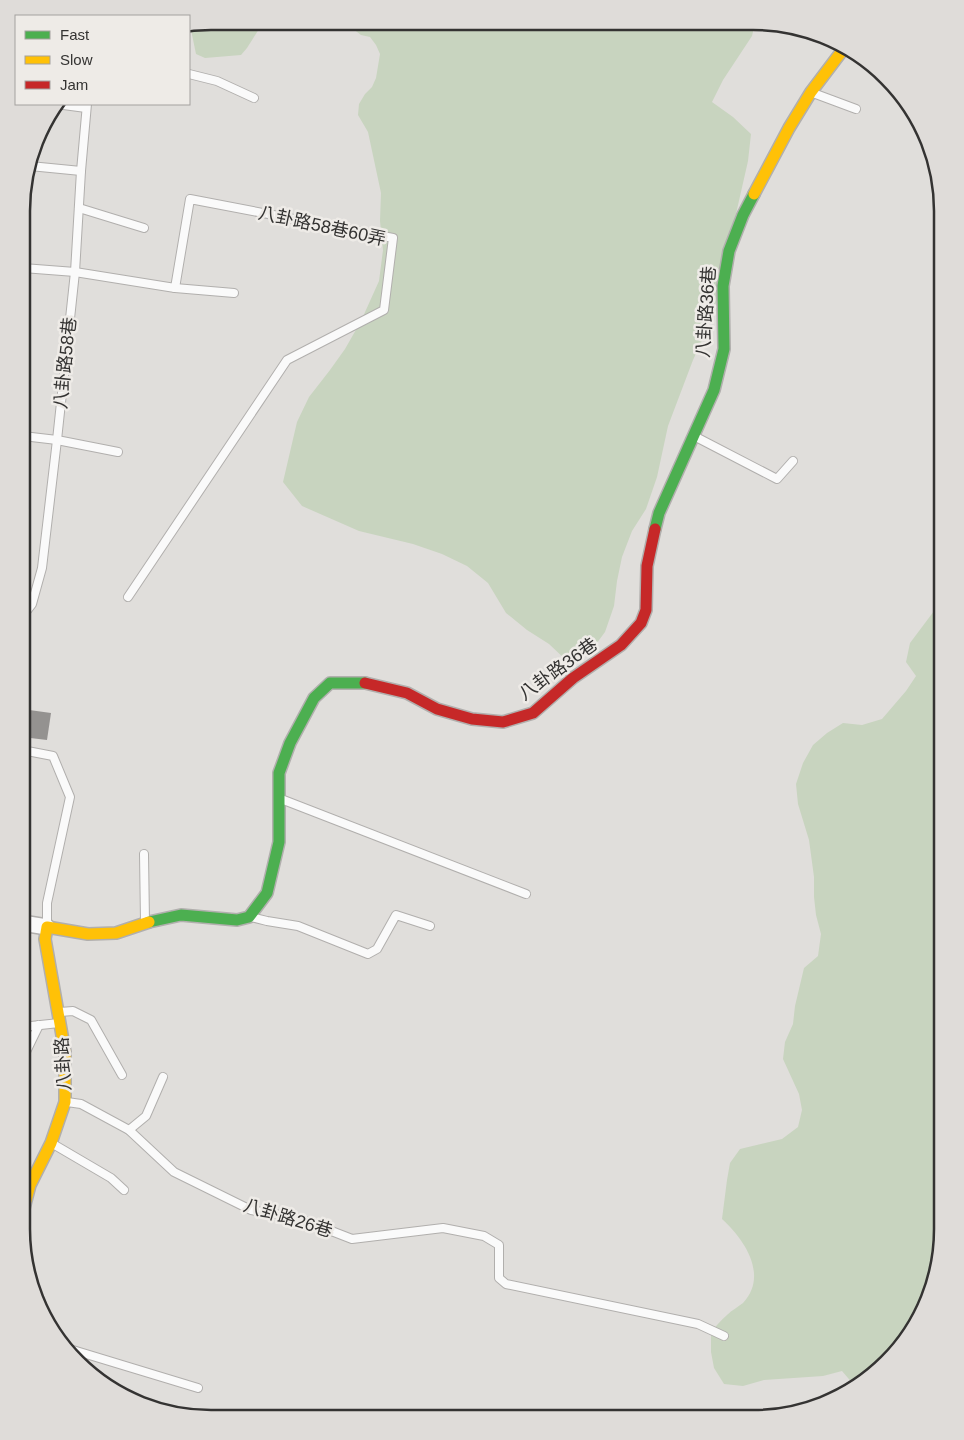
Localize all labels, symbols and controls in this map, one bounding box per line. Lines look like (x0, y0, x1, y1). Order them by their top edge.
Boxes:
legend (15, 15, 190, 105)
text: Fast (60, 26, 90, 43)
text: Slow (60, 51, 93, 68)
text: Jam (60, 76, 88, 93)
street label: 八卦路58巷60弄 (256, 203, 388, 249)
street label: 八卦路36巷 (693, 265, 719, 359)
street label: 八卦路58巷 (50, 316, 80, 410)
street label: 八卦路36巷 (515, 634, 601, 704)
street label: 八卦路 (52, 1037, 74, 1091)
street label: 八卦路26巷 (241, 1195, 335, 1241)

